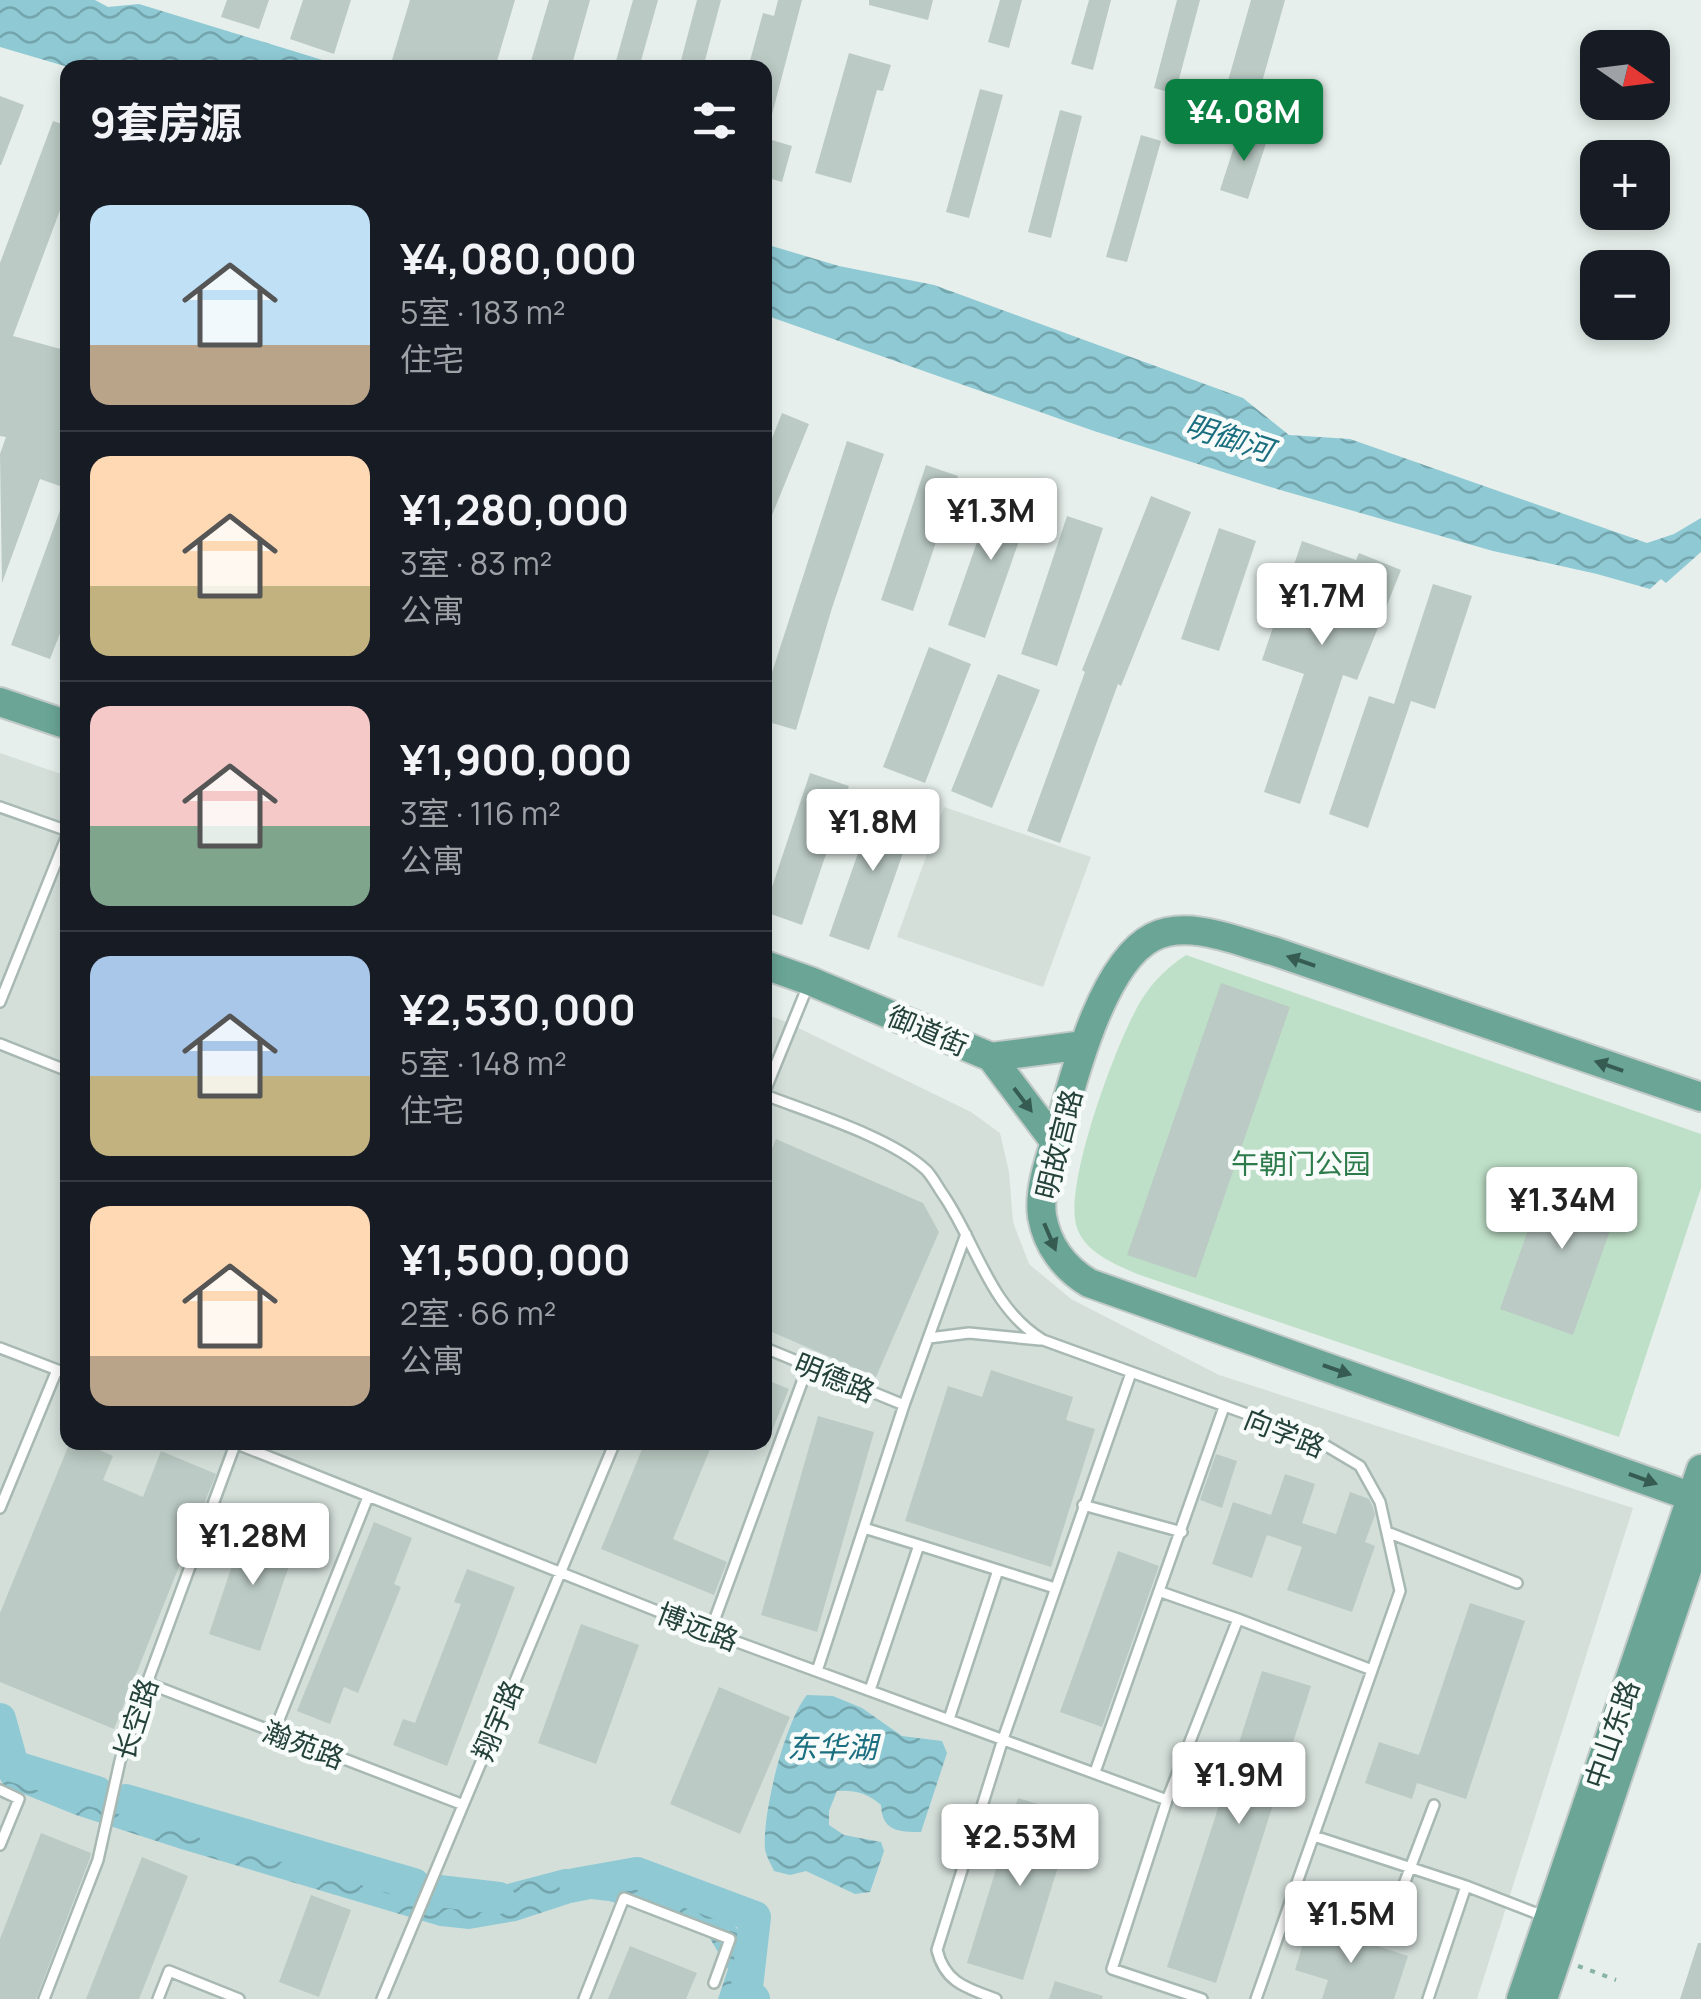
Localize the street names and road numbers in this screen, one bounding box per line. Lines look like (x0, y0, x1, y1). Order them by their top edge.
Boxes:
street label: 御道街 (882, 996, 974, 1064)
street label: 明故宫路 (1026, 1085, 1090, 1203)
street label: 明德路 (789, 1344, 881, 1410)
street label: 向学路 (1239, 1399, 1331, 1465)
street label: 博远路 (652, 1593, 744, 1659)
street label: 长空路 (104, 1673, 166, 1765)
street label: 翔宇路 (463, 1674, 531, 1766)
street label: 中山东路 (1575, 1675, 1647, 1793)
street label: 瀚苑路 (258, 1711, 350, 1777)

